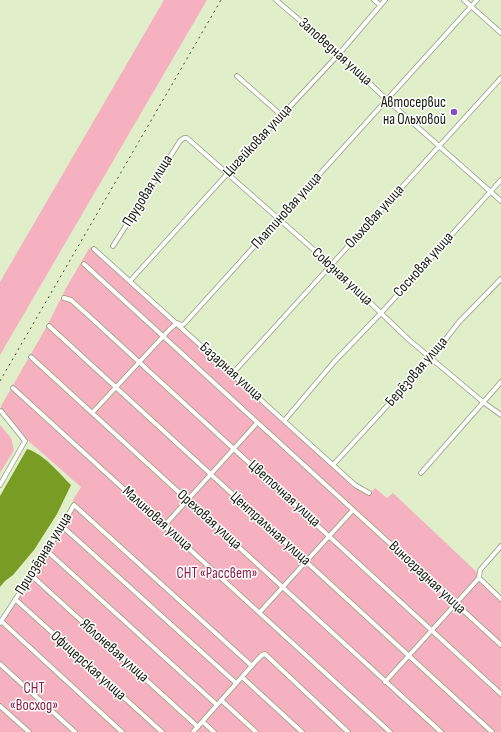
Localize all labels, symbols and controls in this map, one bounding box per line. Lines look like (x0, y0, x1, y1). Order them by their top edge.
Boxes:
street label: Заповедная улица (294, 14, 376, 90)
place label: Автосервис на Ольховой (381, 94, 446, 129)
street label: Цигейковая улица (220, 101, 296, 181)
marker: Автосервис на Ольховой (449, 107, 459, 117)
street label: Прудовая улица (119, 152, 177, 230)
street label: Платиновая улица (248, 169, 326, 253)
street label: Ольховая улица (342, 181, 408, 253)
street label: Сосновая улица (390, 229, 458, 301)
street label: Союзная улица (308, 244, 376, 310)
street label: Берёзовая улица (382, 334, 452, 410)
street label: Базарная улица (196, 339, 266, 405)
street label: Цветочная улица (244, 457, 324, 531)
street label: Малиновая улица (118, 483, 196, 555)
street label: Ореховая улица (173, 486, 245, 554)
street label: Центральная улица (226, 488, 314, 570)
street label: Приозёрная улица (12, 510, 76, 598)
street label: Виноградная улица (385, 538, 469, 618)
park label: СНТ «Рассвет» (177, 565, 257, 583)
street label: Яблоневая улица (76, 615, 152, 687)
street label: Офицерская улица (47, 627, 129, 705)
park label: СНТ «Восход» (10, 680, 58, 715)

